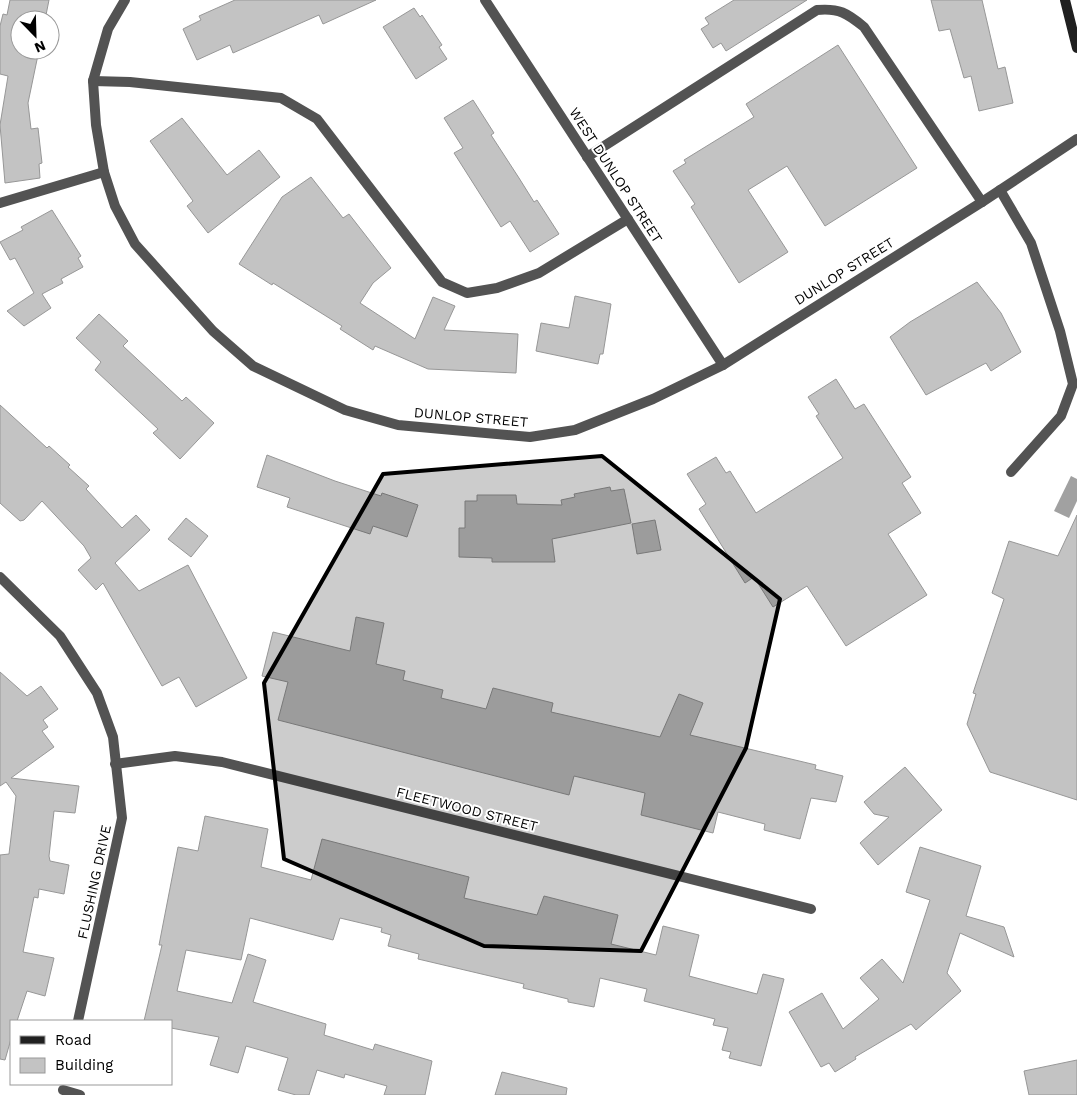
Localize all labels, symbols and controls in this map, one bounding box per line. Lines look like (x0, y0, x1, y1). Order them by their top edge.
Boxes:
north arrow (10, 10, 60, 60)
text: N (32, 38, 48, 56)
street label: WEST DUNLOP STREET (566, 104, 666, 246)
street label: DUNLOP STREET (791, 234, 897, 308)
street label: DUNLOP STREET (413, 404, 529, 430)
street label: FLEETWOOD STREET (395, 784, 540, 834)
street label: FLUSHING DRIVE (74, 823, 114, 941)
legend (10, 1020, 172, 1085)
text: Road (55, 1031, 92, 1049)
text: Building (55, 1056, 113, 1074)

